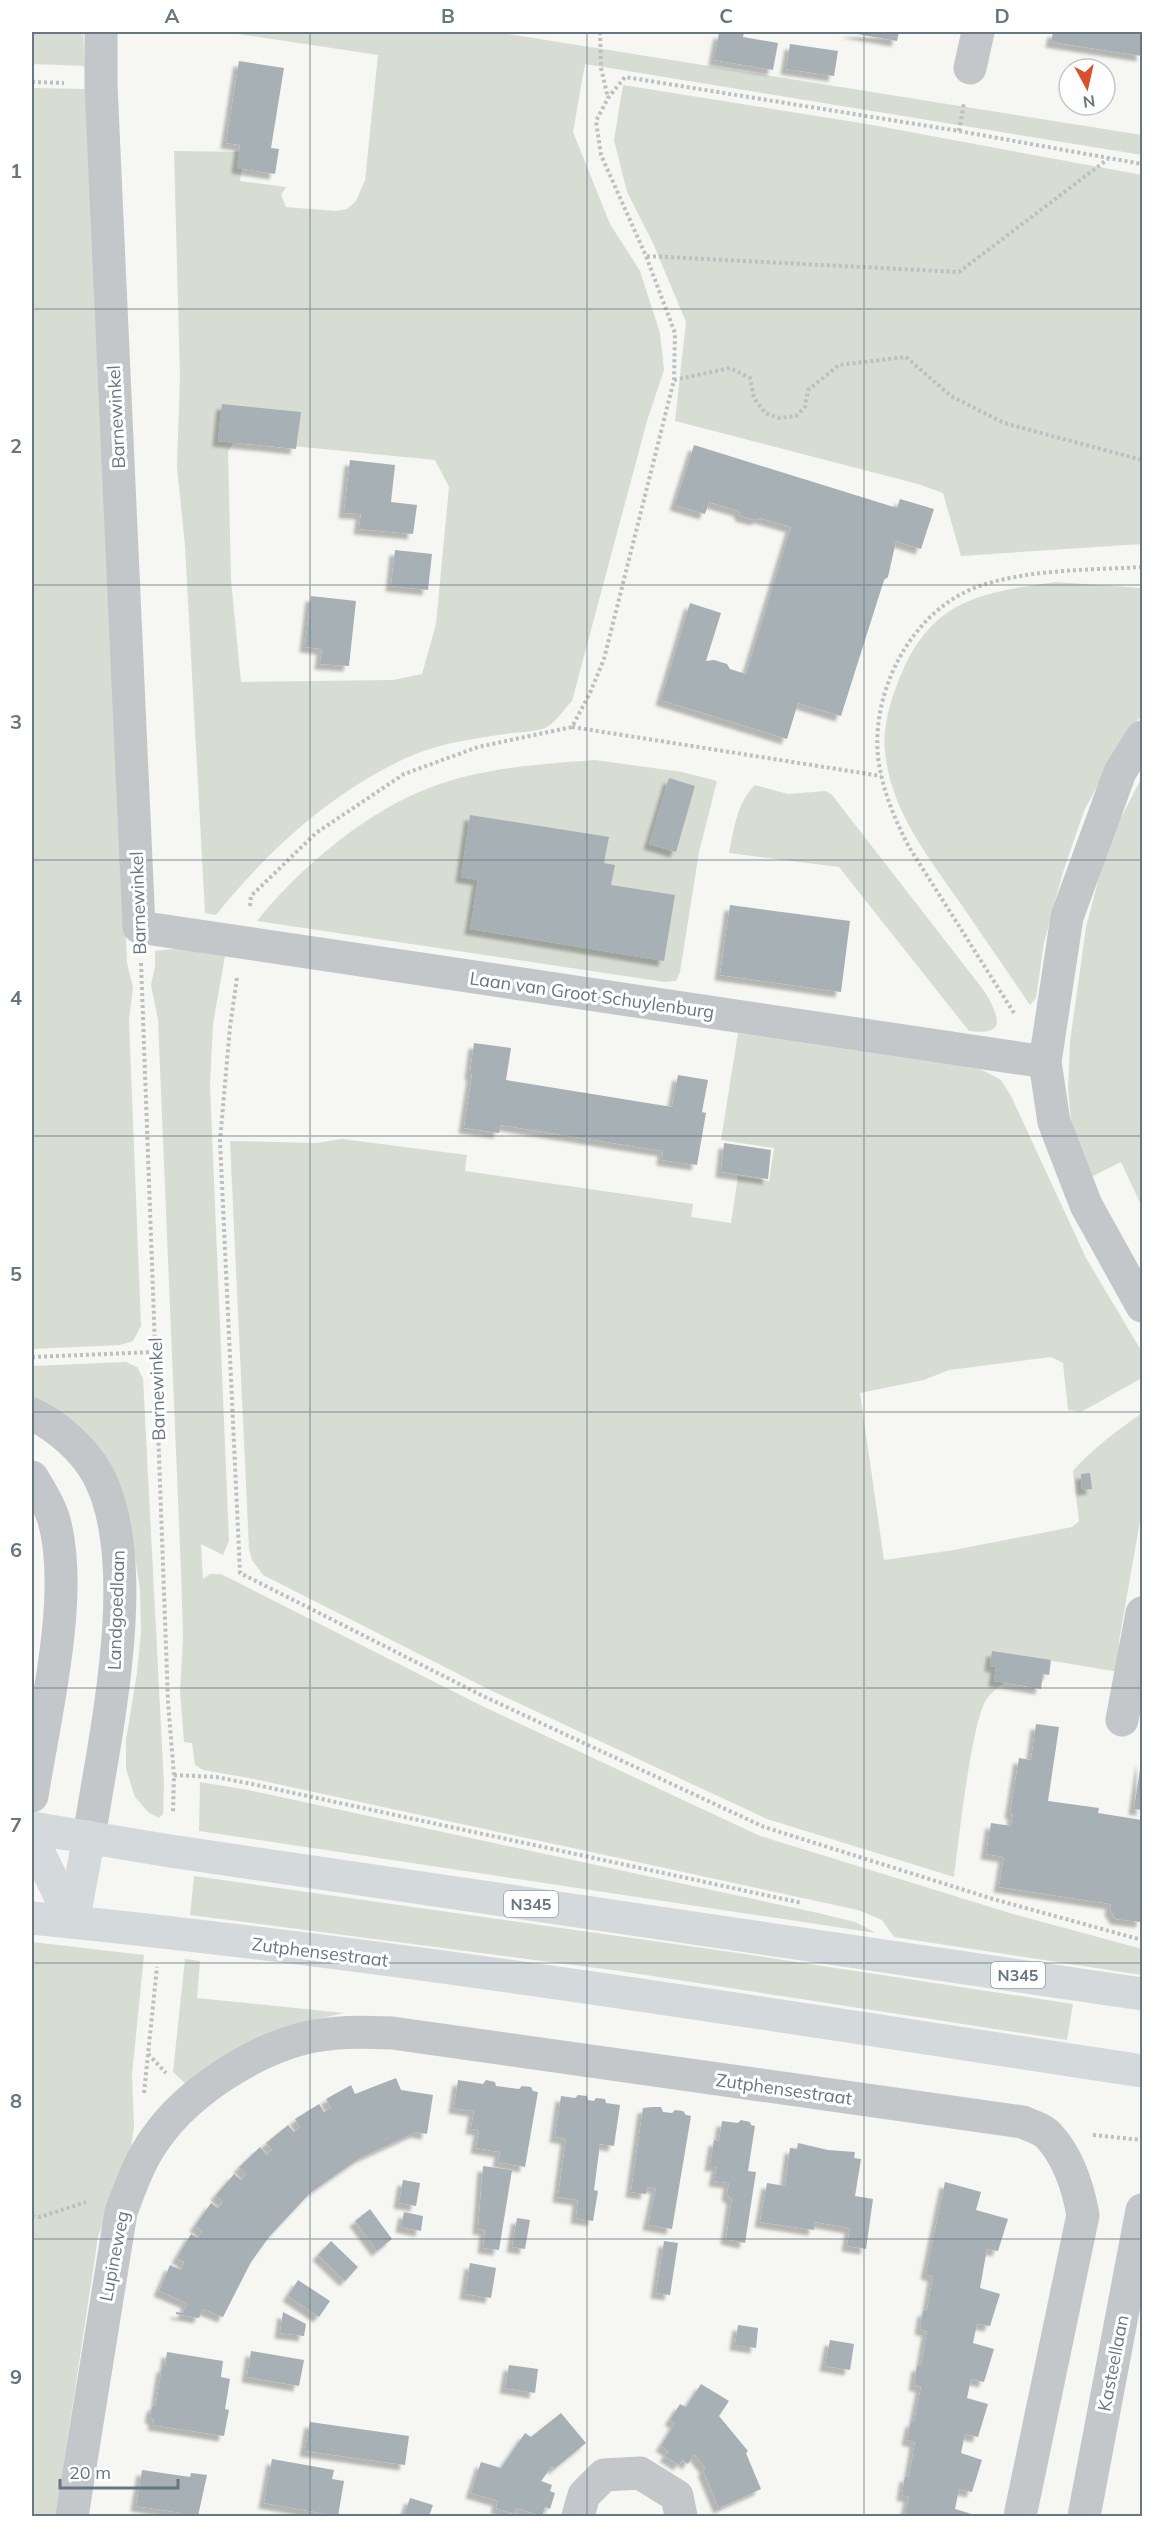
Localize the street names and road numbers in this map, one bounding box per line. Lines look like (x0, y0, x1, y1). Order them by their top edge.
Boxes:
street label: Barnewinkel (102, 365, 130, 469)
street label: Barnewinkel (125, 851, 151, 955)
street label: Laan van Groot Schuylenburg (468, 966, 716, 1024)
street label: Barnewinkel (144, 1337, 170, 1441)
street label: Landgoedlaan (102, 1550, 130, 1670)
road number: N345 (504, 1891, 558, 1917)
street label: Zutphensestraat (251, 1932, 389, 1972)
road number: N345 (991, 1962, 1045, 1988)
street label: Zutphensestraat (715, 2068, 853, 2110)
street label: Lupineweg (94, 2209, 134, 2303)
street label: Kasteellaan (1092, 2313, 1134, 2413)

